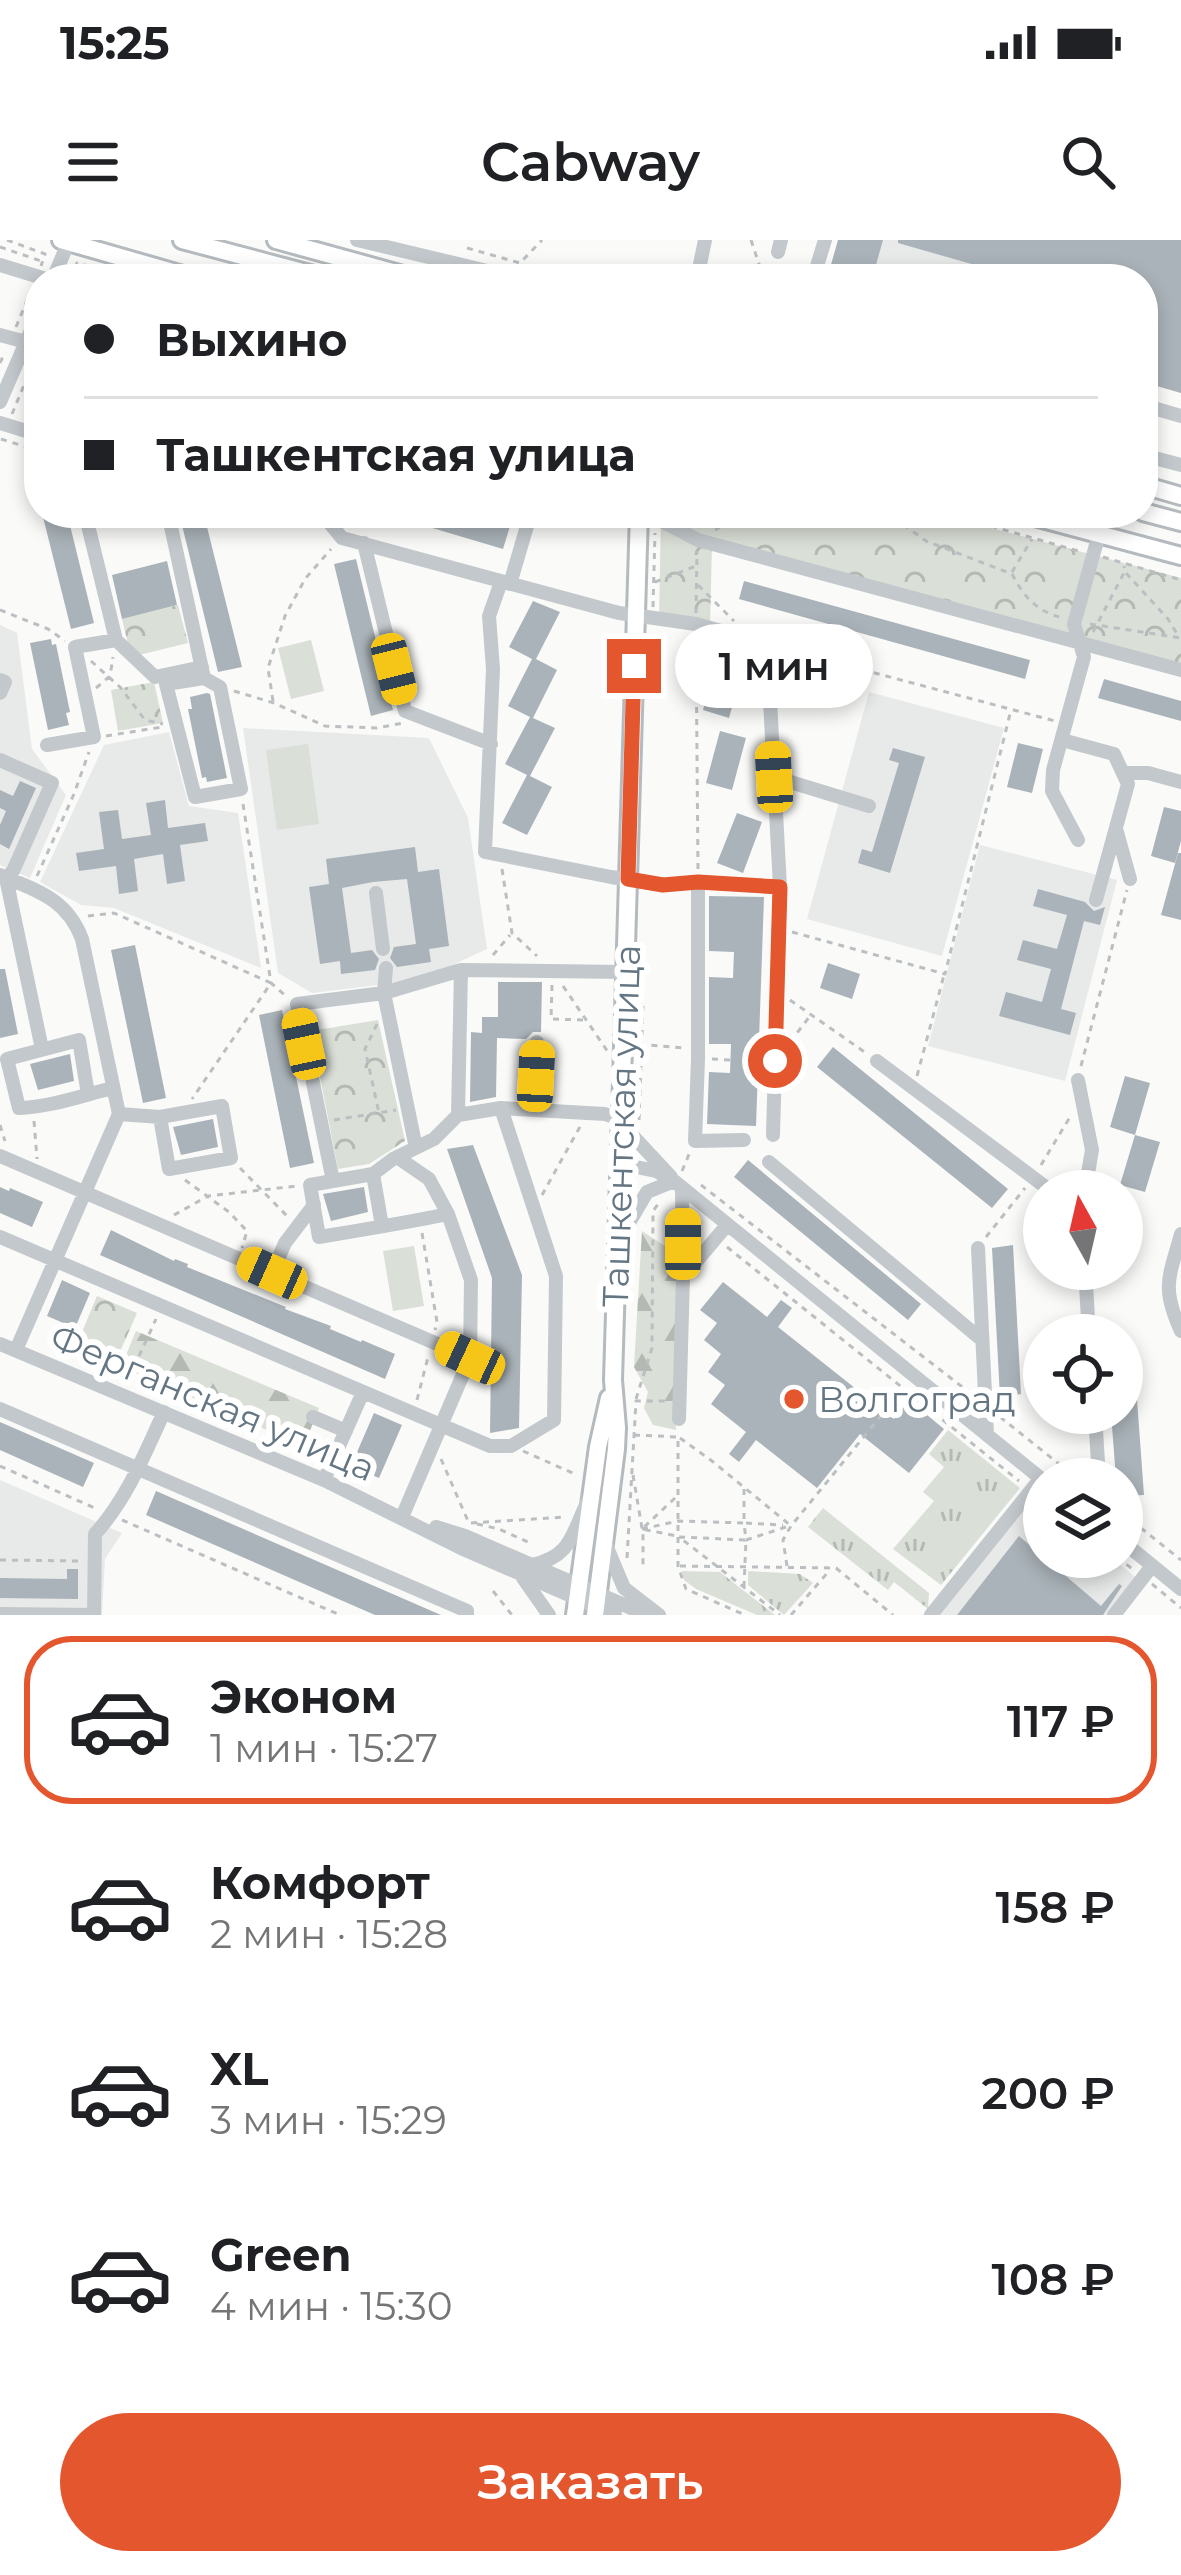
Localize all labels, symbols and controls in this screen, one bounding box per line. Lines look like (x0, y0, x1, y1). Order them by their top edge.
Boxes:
text: 15:25 (60, 15, 170, 70)
icon: menu (60, 129, 126, 195)
text: Cabway (481, 129, 700, 195)
icon: search (1055, 129, 1121, 195)
text: Выхино (156, 312, 347, 367)
text: Ташкентская улица (156, 427, 636, 482)
callout: 1 мин (676, 624, 874, 708)
car (368, 630, 420, 708)
route end (607, 639, 661, 693)
text: 1 мин (718, 642, 830, 690)
car (754, 740, 794, 814)
street label: Ташкентская улица (593, 944, 649, 1308)
car (279, 1005, 329, 1083)
route start (748, 1034, 802, 1088)
car (516, 1039, 556, 1113)
north arrow (1023, 1170, 1143, 1290)
map controls (1023, 1170, 1143, 1578)
car (665, 1208, 701, 1280)
car (232, 1242, 312, 1304)
street label: Ферганская улица (44, 1314, 382, 1490)
button: locate (1023, 1314, 1143, 1434)
car (430, 1326, 510, 1390)
place label: Волгоград (818, 1377, 1016, 1421)
marker: Волгоград (781, 1386, 807, 1412)
button: layers (1023, 1458, 1143, 1578)
icon: car (66, 1666, 174, 1774)
text: Эконом (210, 1669, 397, 1724)
text: 117 ₽ (1007, 1693, 1115, 1748)
text: 1 мин · 15:27 (210, 1724, 438, 1772)
icon: car (66, 1852, 174, 1960)
text: Комфорт (210, 1855, 430, 1910)
text: 158 ₽ (996, 1879, 1115, 1934)
text: 2 мин · 15:28 (210, 1910, 448, 1958)
icon: car (66, 2038, 174, 2146)
text: XL (210, 2041, 268, 2096)
text: 200 ₽ (982, 2065, 1115, 2120)
text: 3 мин · 15:29 (210, 2096, 447, 2144)
icon: car (66, 2224, 174, 2332)
text: Green (210, 2227, 352, 2282)
text: 108 ₽ (992, 2251, 1115, 2306)
text: 4 мин · 15:30 (210, 2282, 452, 2330)
button: Заказать (60, 2413, 1121, 2551)

